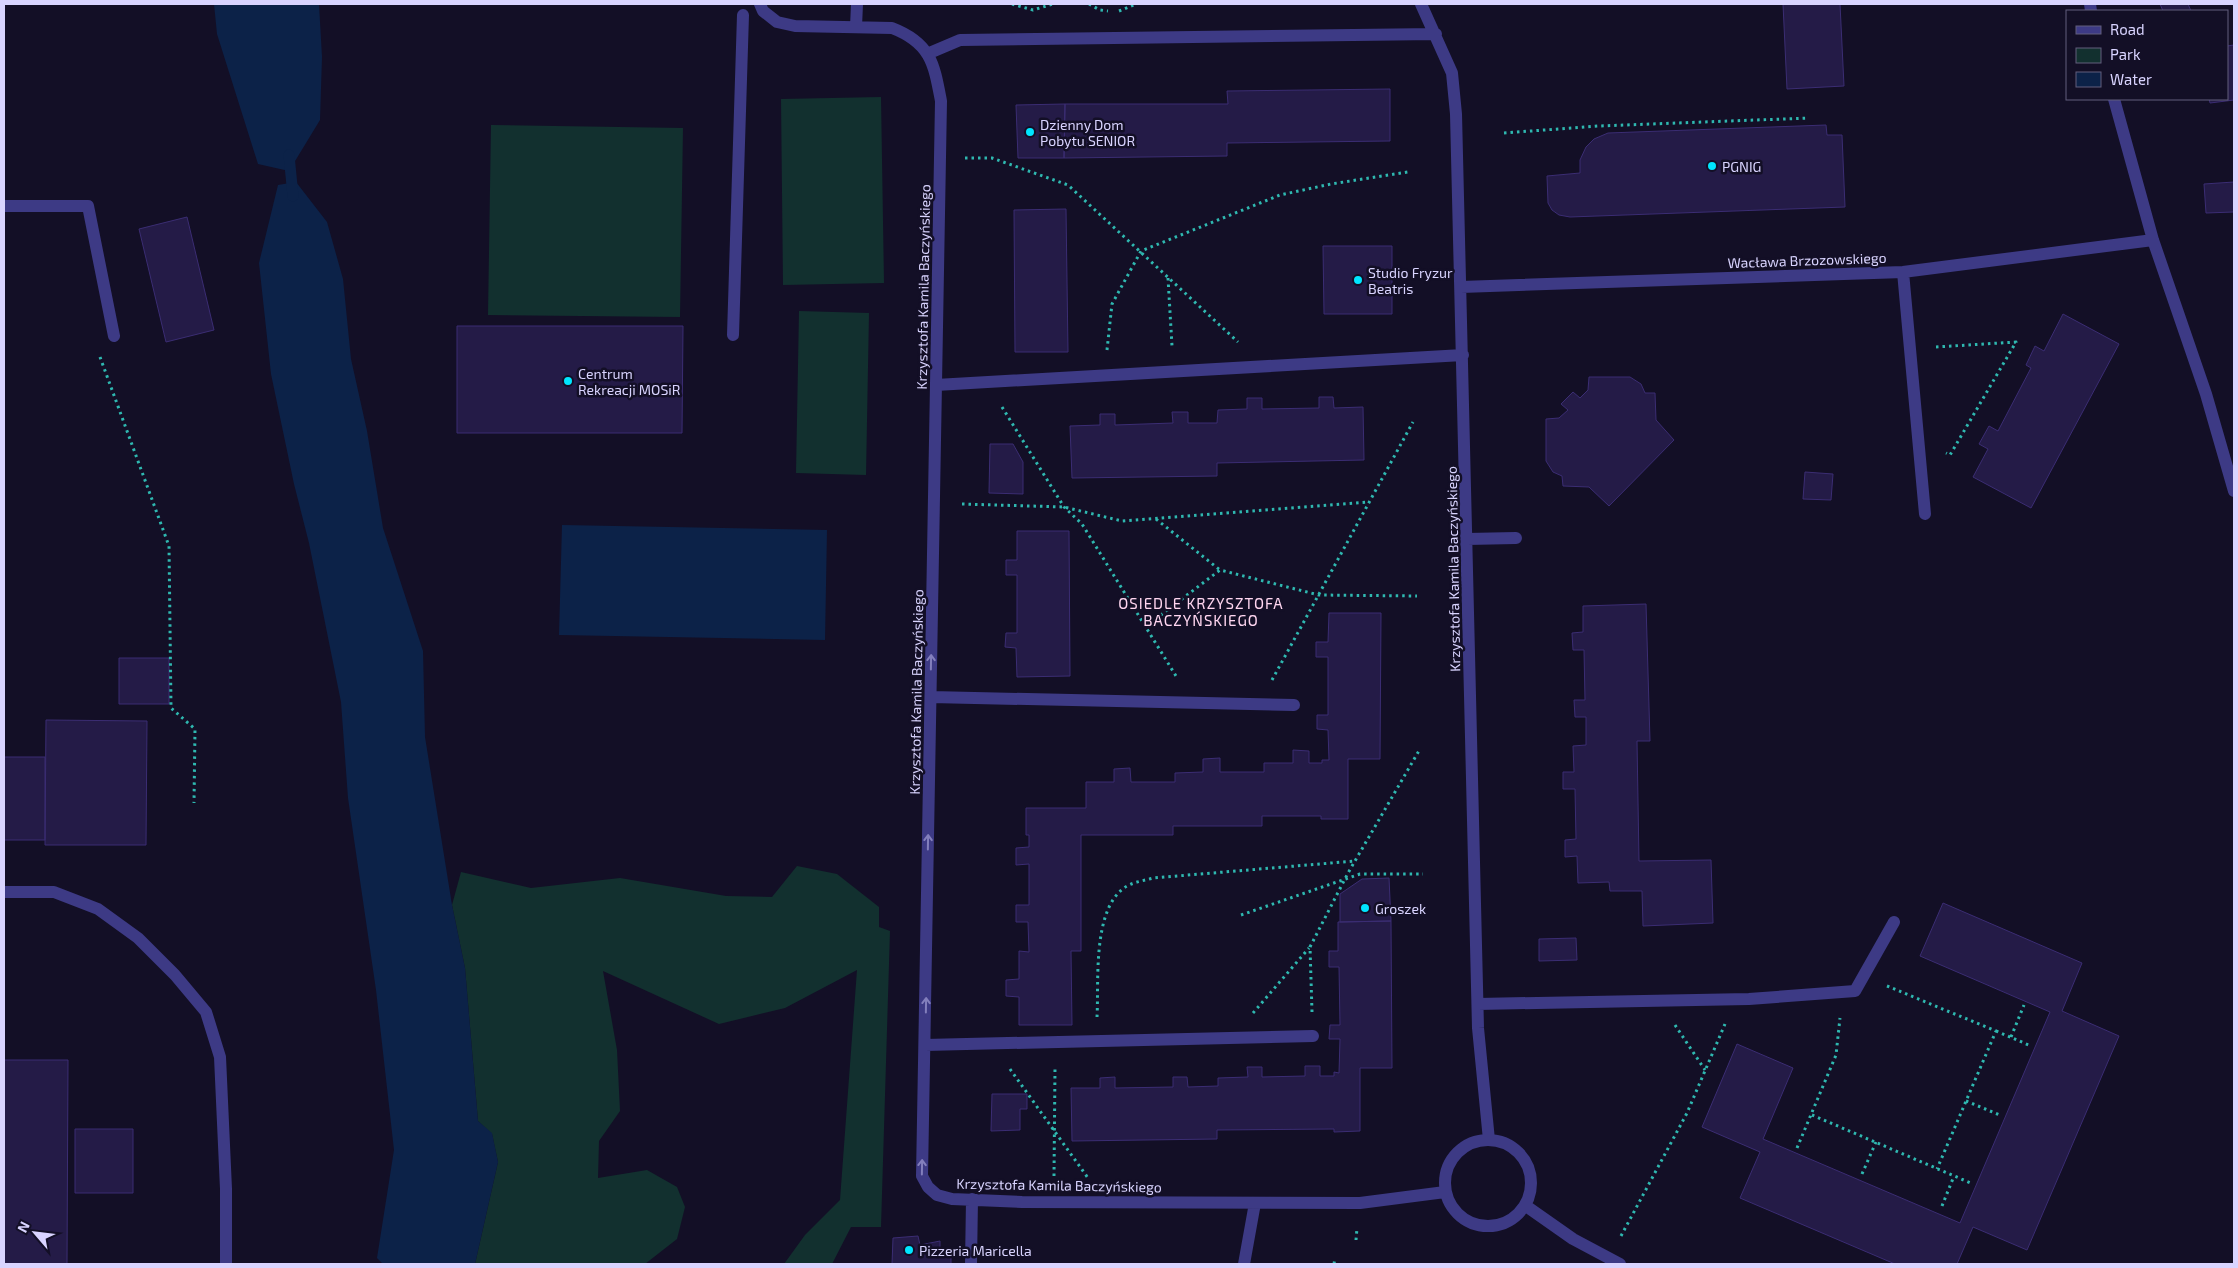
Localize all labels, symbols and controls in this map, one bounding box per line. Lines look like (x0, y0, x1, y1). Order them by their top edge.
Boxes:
legend (2066, 10, 2228, 100)
text: Road (2110, 20, 2145, 38)
text: Park (2110, 45, 2141, 63)
text: Water (2110, 70, 2152, 88)
place label: Dzienny Dom Pobytu SENIOR (1040, 116, 1135, 149)
marker: Dzienny Dom Pobytu SENIOR (1024, 126, 1036, 138)
place label: PGNIG (1722, 158, 1761, 175)
marker: PGNIG (1706, 160, 1718, 172)
street label: Krzysztofa Kamila Baczyńskiego (913, 184, 933, 390)
street label: Wacława Brzozowskiego (1727, 249, 1887, 271)
place label: Studio Fryzur Beatris (1368, 264, 1453, 297)
marker: Studio Fryzur Beatris (1352, 274, 1364, 286)
place label: Centrum Rekreacji MOSiR (578, 365, 681, 398)
marker: Centrum Rekreacji MOSiR (562, 375, 574, 387)
street label: Krzysztofa Kamila Baczyńskiego (1443, 466, 1463, 672)
street label: Krzysztofa Kamila Baczyńskiego (906, 589, 926, 795)
district label: OSIEDLE KRZYSZTOFA BACZYŃSKIEGO (1118, 594, 1284, 629)
one-way arrow (926, 654, 936, 670)
one-way arrow (923, 834, 933, 850)
place label: Groszek (1375, 900, 1426, 917)
marker: Groszek (1359, 902, 1371, 914)
one-way arrow (921, 997, 930, 1013)
one-way arrow (918, 1159, 927, 1175)
street label: Krzysztofa Kamila Baczyńskiego (956, 1175, 1162, 1195)
north arrow (10, 1208, 60, 1258)
text: N (13, 1218, 33, 1235)
place label: Pizzeria Maricella (919, 1242, 1032, 1259)
marker: Pizzeria Maricella (903, 1244, 915, 1256)

